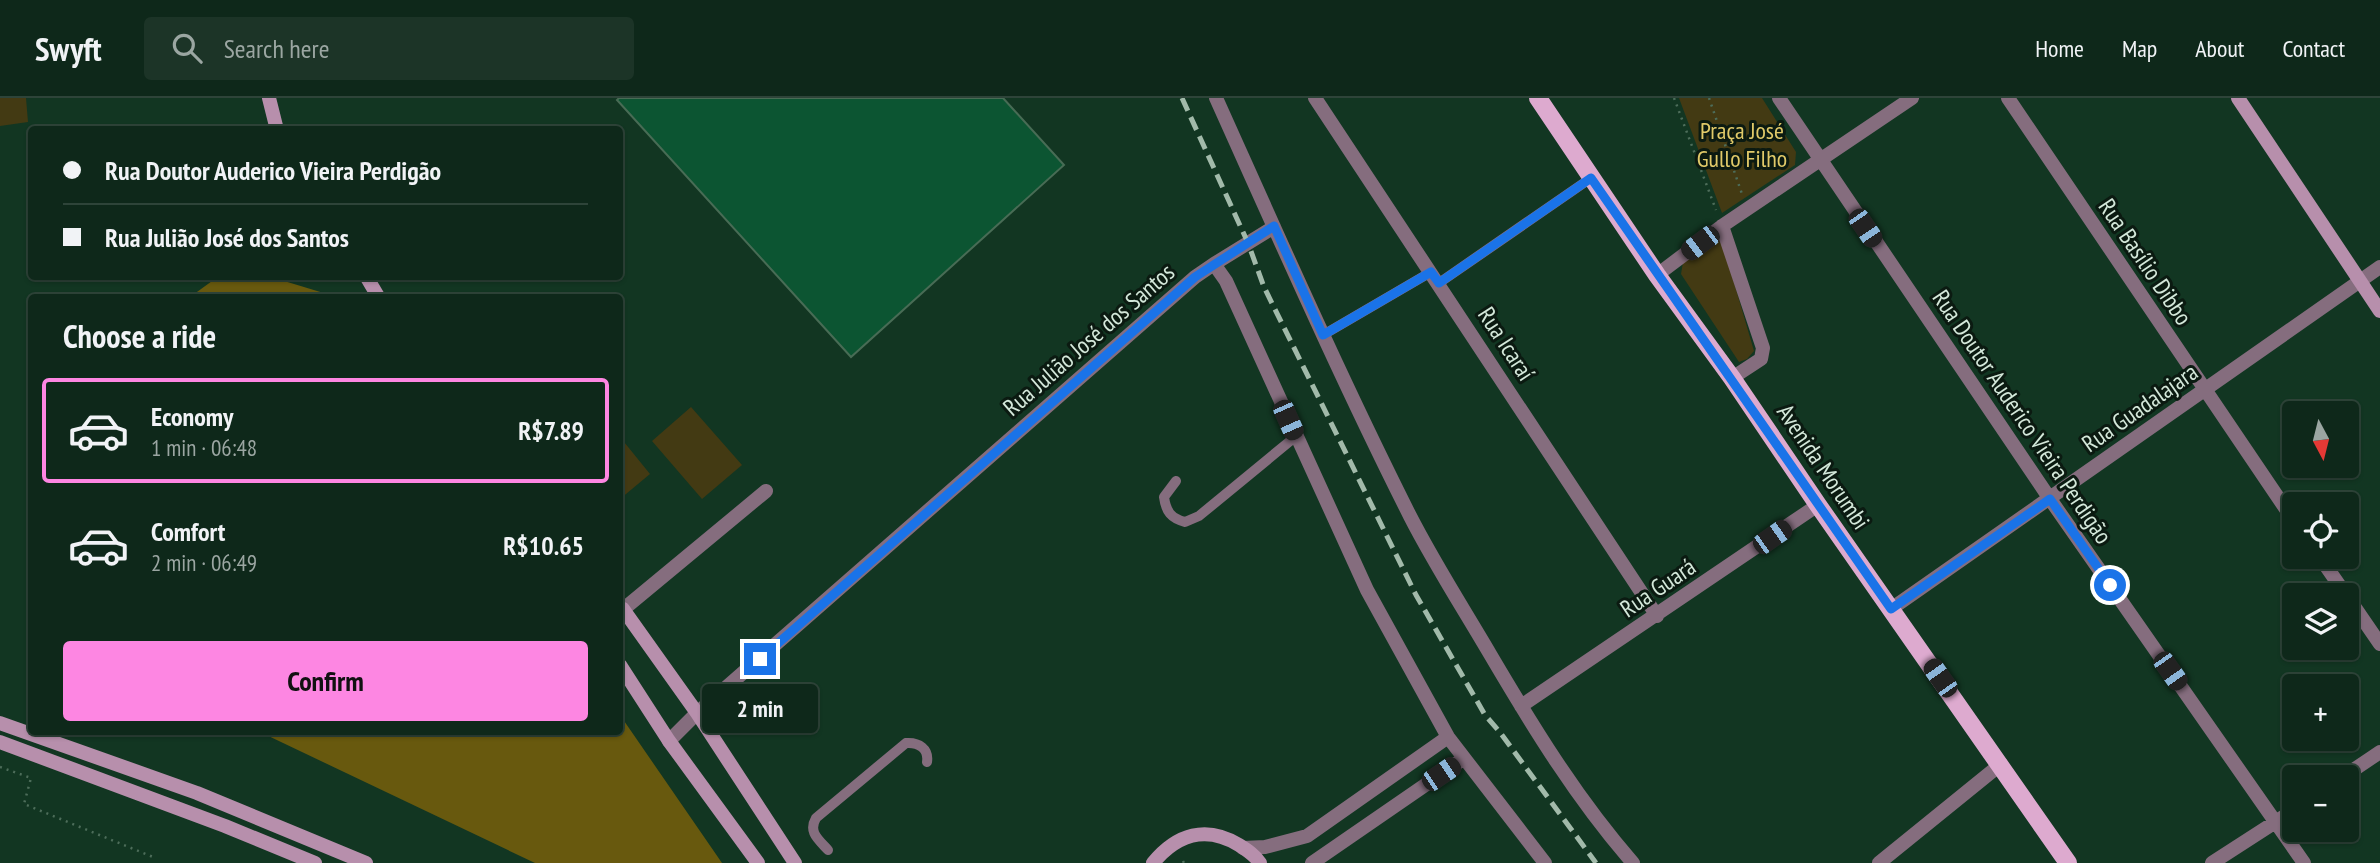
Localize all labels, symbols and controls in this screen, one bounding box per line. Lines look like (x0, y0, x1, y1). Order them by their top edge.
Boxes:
search box (144, 17, 634, 80)
text: Swyft (35, 27, 102, 70)
icon: search (168, 29, 206, 67)
text: Search here (224, 32, 329, 65)
text: Home (2035, 33, 2084, 64)
text: Map (2122, 33, 2157, 64)
text: About (2195, 33, 2244, 64)
text: Contact (2282, 33, 2345, 64)
park label: Praça José Gullo Filho (1697, 115, 1787, 174)
text: Rua Doutor Auderico Vieira Perdigão (105, 154, 441, 187)
street label: Rua Basílio Dibbo (2092, 192, 2199, 331)
car (1845, 205, 1886, 251)
text: Rua Julião José dos Santos (105, 221, 349, 254)
car (1677, 222, 1724, 264)
street label: Rua Julião José dos Santos (997, 257, 1181, 423)
street label: Rua Doutor Auderico Vieira Perdigão (1926, 284, 2119, 550)
street label: Rua Icaraí (1471, 301, 1542, 386)
text: Choose a ride (63, 315, 216, 357)
street label: Rua Guadalajara (2076, 356, 2204, 459)
car (1270, 397, 1307, 443)
street label: Avenida Morumbi (1770, 398, 1877, 535)
icon: car (67, 399, 130, 462)
text: Economy (151, 400, 233, 433)
north arrow (2282, 401, 2359, 478)
map controls (2282, 401, 2359, 842)
text: R$7.89 (518, 414, 584, 447)
text: 1 min · 06:48 (151, 433, 257, 462)
button: locate (2282, 492, 2359, 569)
icon: car (67, 514, 130, 577)
text: Comfort (151, 515, 225, 548)
car (1749, 516, 1796, 558)
text: R$10.65 (503, 529, 584, 562)
text: 2 min · 06:49 (151, 548, 257, 577)
street label: Rua Guará (1614, 551, 1701, 624)
route start (2094, 569, 2126, 601)
button: layers (2282, 583, 2359, 660)
button: Confirm (63, 641, 588, 721)
route end (744, 643, 776, 675)
car (2150, 648, 2191, 694)
car (1920, 655, 1961, 701)
button: + (2282, 674, 2359, 751)
callout: 2 min (702, 684, 818, 732)
text: 2 min (737, 694, 783, 723)
car (1418, 754, 1465, 794)
button: − (2282, 765, 2359, 842)

